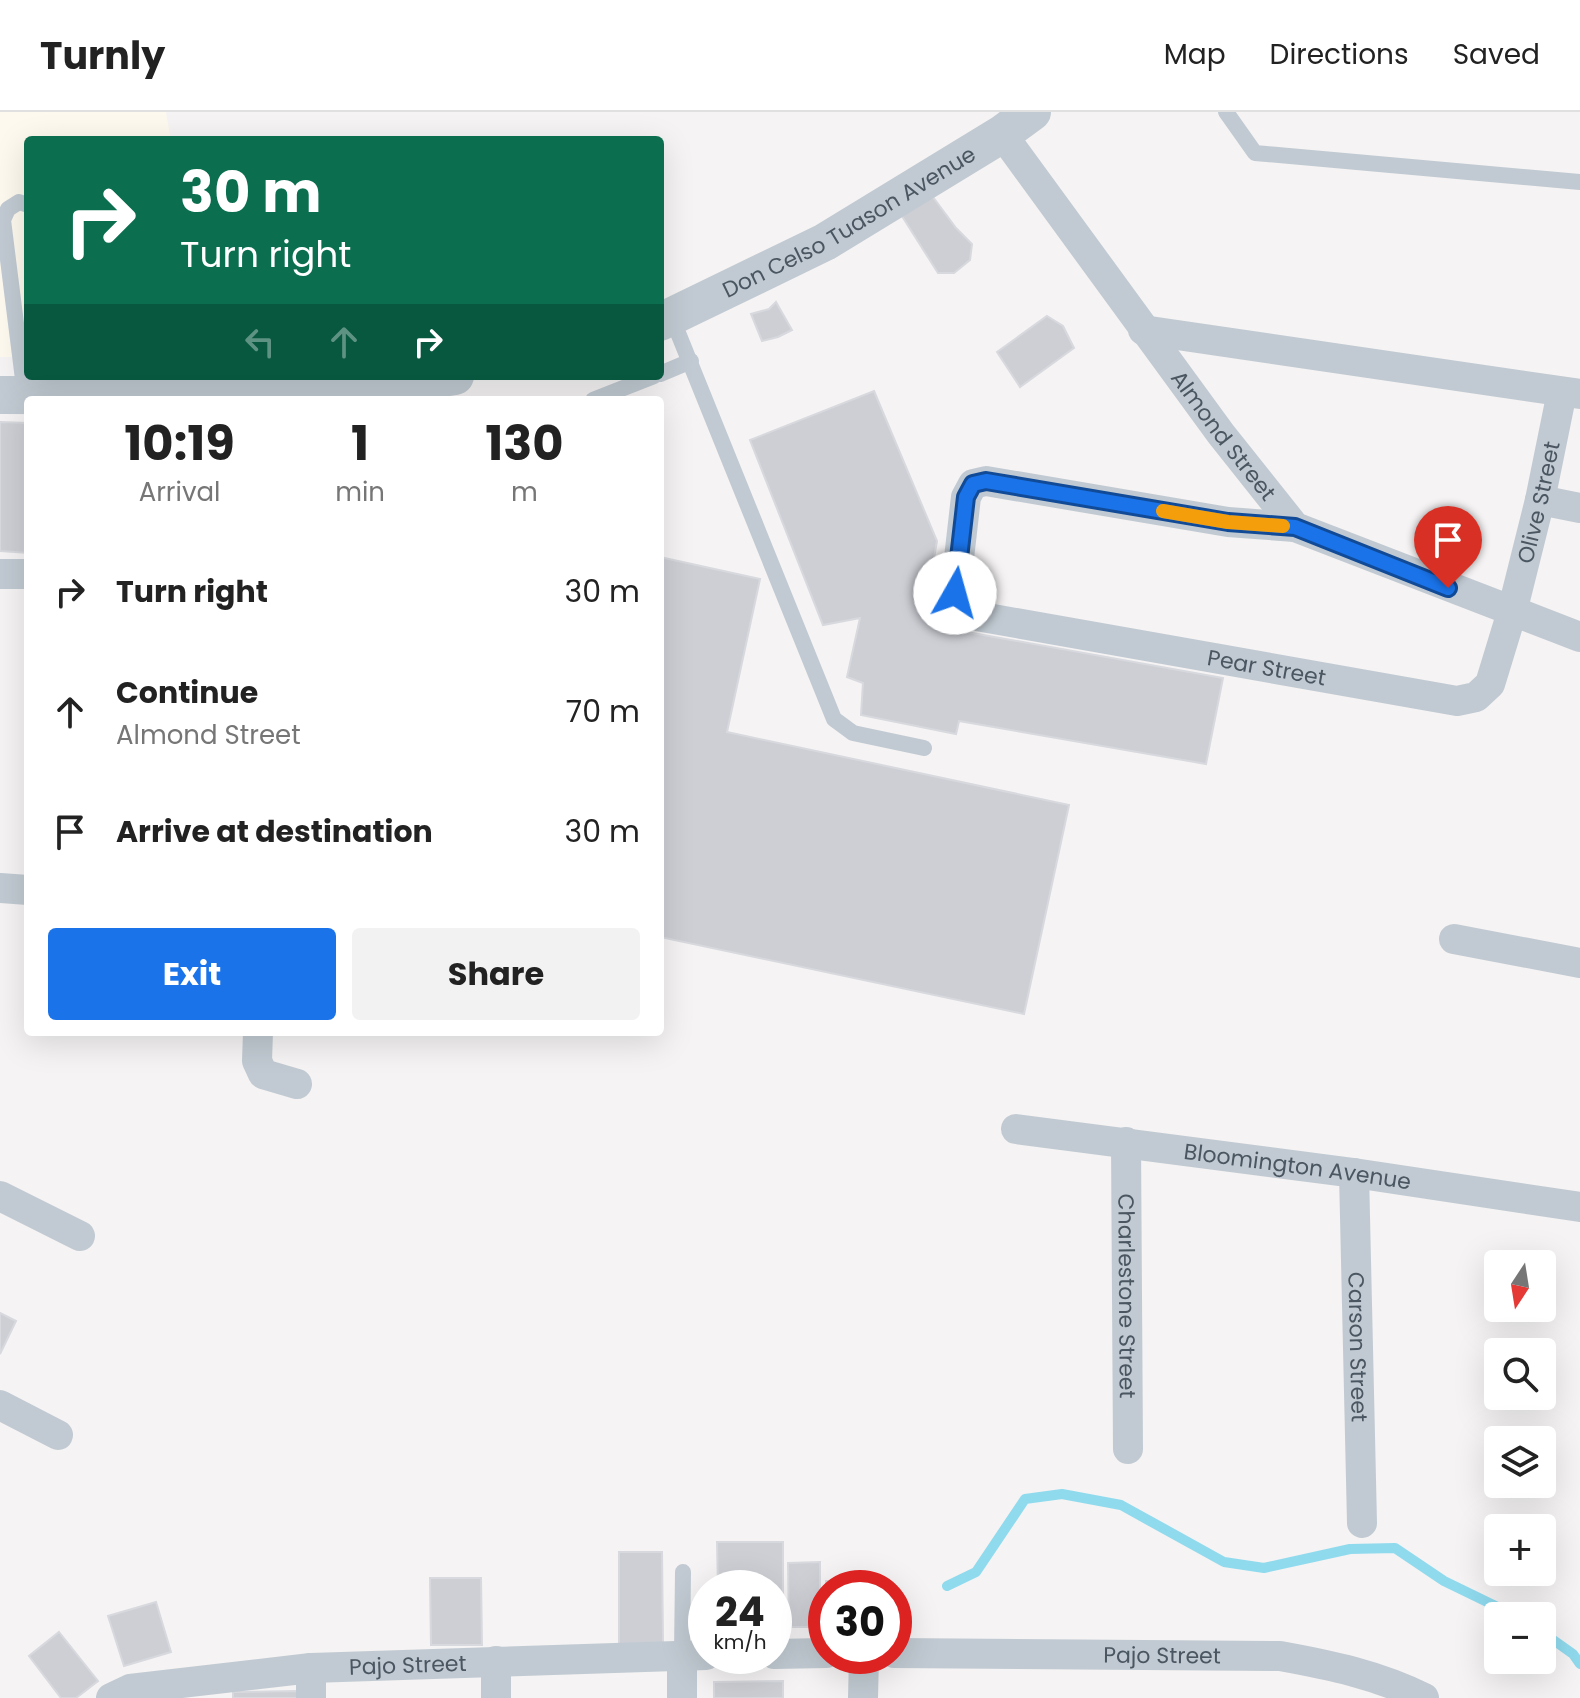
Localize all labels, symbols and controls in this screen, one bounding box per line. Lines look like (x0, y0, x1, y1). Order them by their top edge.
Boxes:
text: Turnly (40, 29, 165, 82)
text: Map (1164, 35, 1226, 74)
text: Directions (1270, 35, 1409, 74)
text: Saved (1453, 35, 1540, 74)
street label: Don Celso Tuason Avenue (717, 138, 981, 305)
text: 30 m (180, 153, 322, 232)
icon: right (48, 168, 152, 272)
text: Turn right (180, 229, 351, 280)
icon: left (238, 320, 282, 364)
icon: ahead (322, 320, 366, 364)
icon: right (406, 320, 450, 364)
street label: Almond Street (1164, 364, 1283, 507)
text: 10:19 (124, 410, 235, 477)
text: 1 (351, 410, 369, 477)
text: 130 (485, 410, 564, 477)
street label: Olive Street (1509, 438, 1567, 567)
text: Arrival (139, 474, 221, 510)
text: min (335, 474, 385, 510)
text: m (511, 474, 538, 510)
pin (1414, 506, 1482, 588)
icon: arrive (1426, 518, 1470, 562)
position arrow (913, 551, 997, 635)
icon: right (48, 570, 92, 614)
text: Turn right (116, 570, 268, 613)
text: 30 m (565, 570, 640, 613)
street label: Pear Street (1205, 642, 1328, 693)
text: Continue (116, 671, 258, 714)
icon: ahead (48, 690, 92, 734)
text: 70 m (566, 690, 640, 733)
text: Almond Street (116, 717, 301, 753)
icon: arrive (48, 810, 92, 854)
text: Arrive at destination (116, 810, 433, 853)
text: 30 m (565, 810, 640, 853)
button: Exit (48, 928, 336, 1020)
button: Share (352, 928, 640, 1020)
street label: Bloomington Avenue (1182, 1136, 1413, 1197)
street label: Charlestone Street (1111, 1193, 1143, 1399)
north arrow (1484, 1250, 1556, 1322)
map controls (1484, 1250, 1556, 1674)
street label: Carson Street (1341, 1272, 1375, 1422)
button: search (1484, 1338, 1556, 1410)
button: layers (1484, 1426, 1556, 1498)
button: + (1484, 1514, 1556, 1586)
speed limit sign: 30 (808, 1570, 912, 1674)
text: 24 (715, 1584, 765, 1640)
button: − (1484, 1602, 1556, 1674)
text: km/h (713, 1628, 767, 1656)
street label: Pajo Street (1103, 1639, 1221, 1671)
street label: Pajo Street (348, 1647, 467, 1682)

